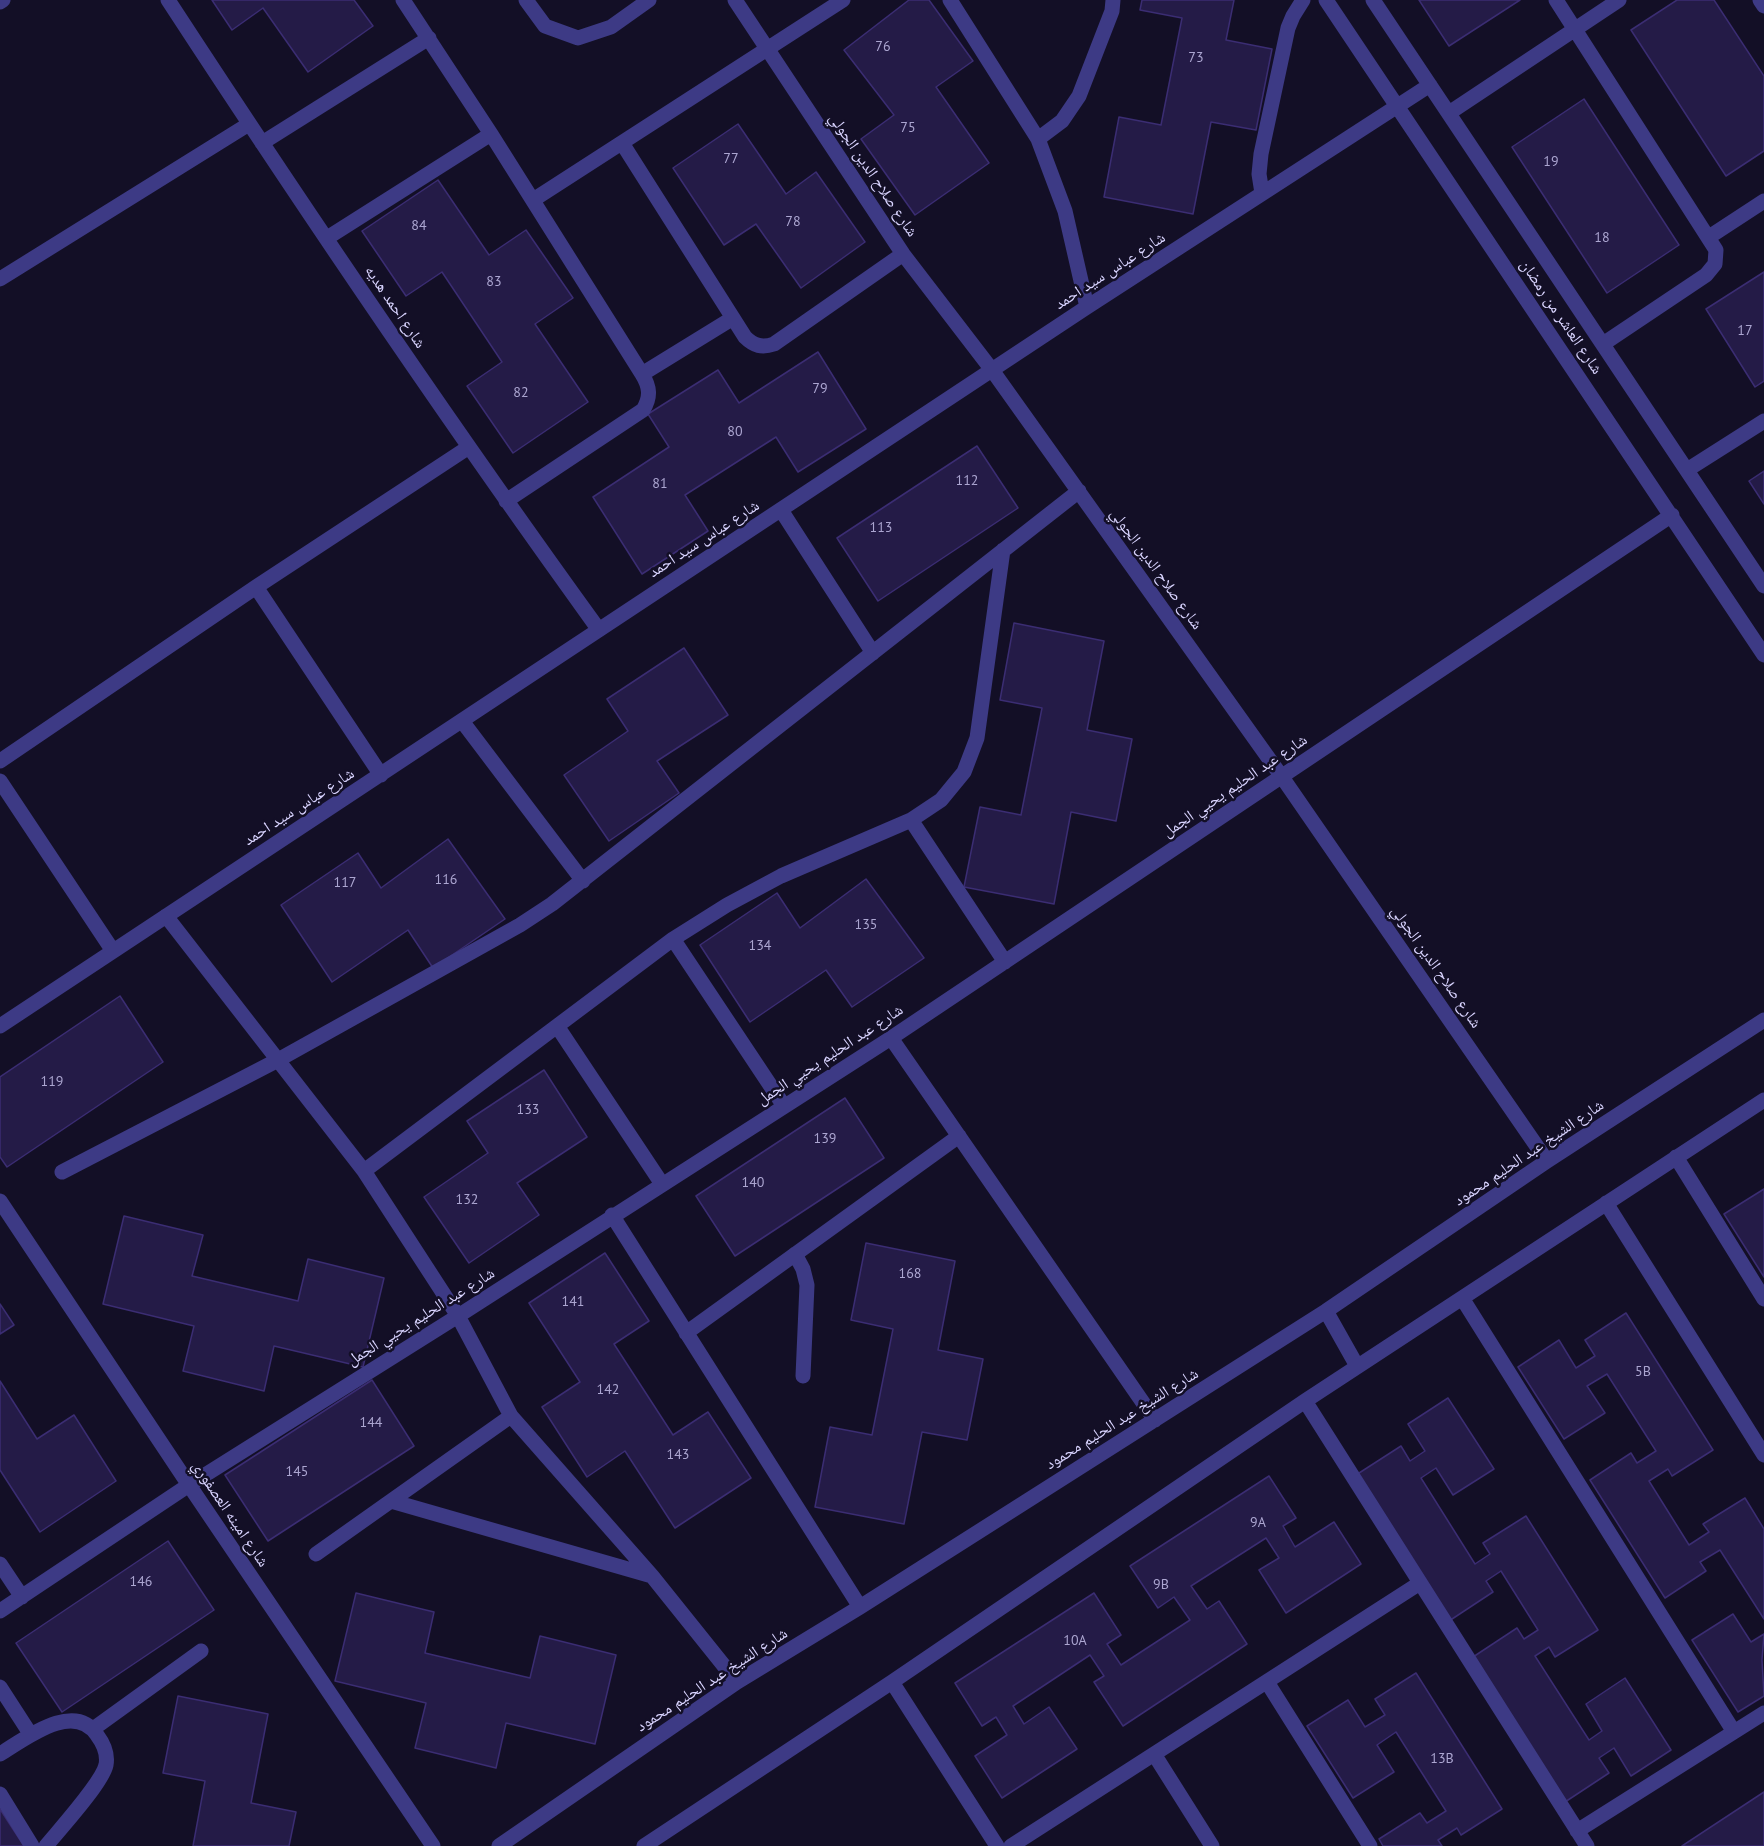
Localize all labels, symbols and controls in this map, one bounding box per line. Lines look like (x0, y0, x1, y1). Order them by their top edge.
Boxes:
house number: 76 (875, 39, 891, 55)
house number: 73 (1188, 50, 1204, 66)
street label: شارع صلاح الدين الجولي (824, 109, 922, 241)
house number: 75 (900, 120, 916, 136)
house number: 77 (723, 151, 739, 167)
house number: 19 (1543, 154, 1559, 170)
house number: 78 (785, 214, 801, 230)
house number: 84 (411, 218, 427, 234)
street label: شارع عباس سيد احمد (1051, 228, 1169, 314)
house number: 18 (1594, 230, 1610, 246)
street label: شارع العاشر من رمضان (1516, 256, 1606, 378)
street label: شارع احمد هديه (360, 262, 430, 352)
house number: 83 (486, 274, 502, 290)
house number: 17 (1737, 323, 1753, 339)
house number: 79 (812, 381, 828, 397)
house number: 82 (513, 385, 529, 401)
house number: 80 (727, 424, 743, 440)
house number: 112 (956, 473, 978, 489)
house number: 81 (652, 476, 668, 492)
street label: شارع عباس سيد احمد (645, 496, 763, 582)
street label: شارع صلاح الدين الجولي (1106, 505, 1206, 633)
house number: 113 (870, 520, 892, 536)
street label: شارع عبد الحليم يحيي الجمل (1159, 730, 1311, 842)
street label: شارع عباس سيد احمد (240, 764, 358, 850)
house number: 116 (435, 872, 457, 888)
house number: 117 (334, 875, 356, 891)
street label: شارع صلاح الدين الجولي (1387, 902, 1485, 1032)
house number: 135 (855, 917, 877, 933)
house number: 134 (749, 938, 771, 954)
street label: شارع عبد الحليم يحيي الجمل (753, 1000, 907, 1110)
house number: 119 (41, 1074, 63, 1090)
street label: شارع الشيخ عبد الحليم محمود (1450, 1096, 1608, 1210)
house number: 133 (517, 1102, 539, 1118)
house number: 139 (814, 1131, 836, 1147)
house number: 140 (742, 1175, 764, 1191)
house number: 132 (456, 1192, 478, 1208)
street label: شارع عبد الحليم يحيي الجمل (344, 1264, 498, 1370)
house number: 168 (899, 1266, 921, 1282)
house number: 141 (562, 1294, 584, 1310)
street label: شارع الشيخ عبد الحليم محمود (1042, 1364, 1202, 1474)
house number: 5B (1635, 1364, 1651, 1380)
house number: 142 (597, 1382, 619, 1398)
house number: 144 (360, 1415, 382, 1431)
house number: 143 (667, 1447, 689, 1463)
street label: شارع امينه العصفوري (187, 1457, 273, 1571)
house number: 145 (286, 1464, 308, 1480)
house number: 9A (1250, 1515, 1266, 1531)
house number: 146 (130, 1574, 152, 1590)
house number: 9B (1153, 1577, 1169, 1593)
street label: شارع الشيخ عبد الحليم محمود (633, 1624, 791, 1736)
house number: 10A (1063, 1633, 1087, 1649)
house number: 13B (1430, 1751, 1454, 1767)

